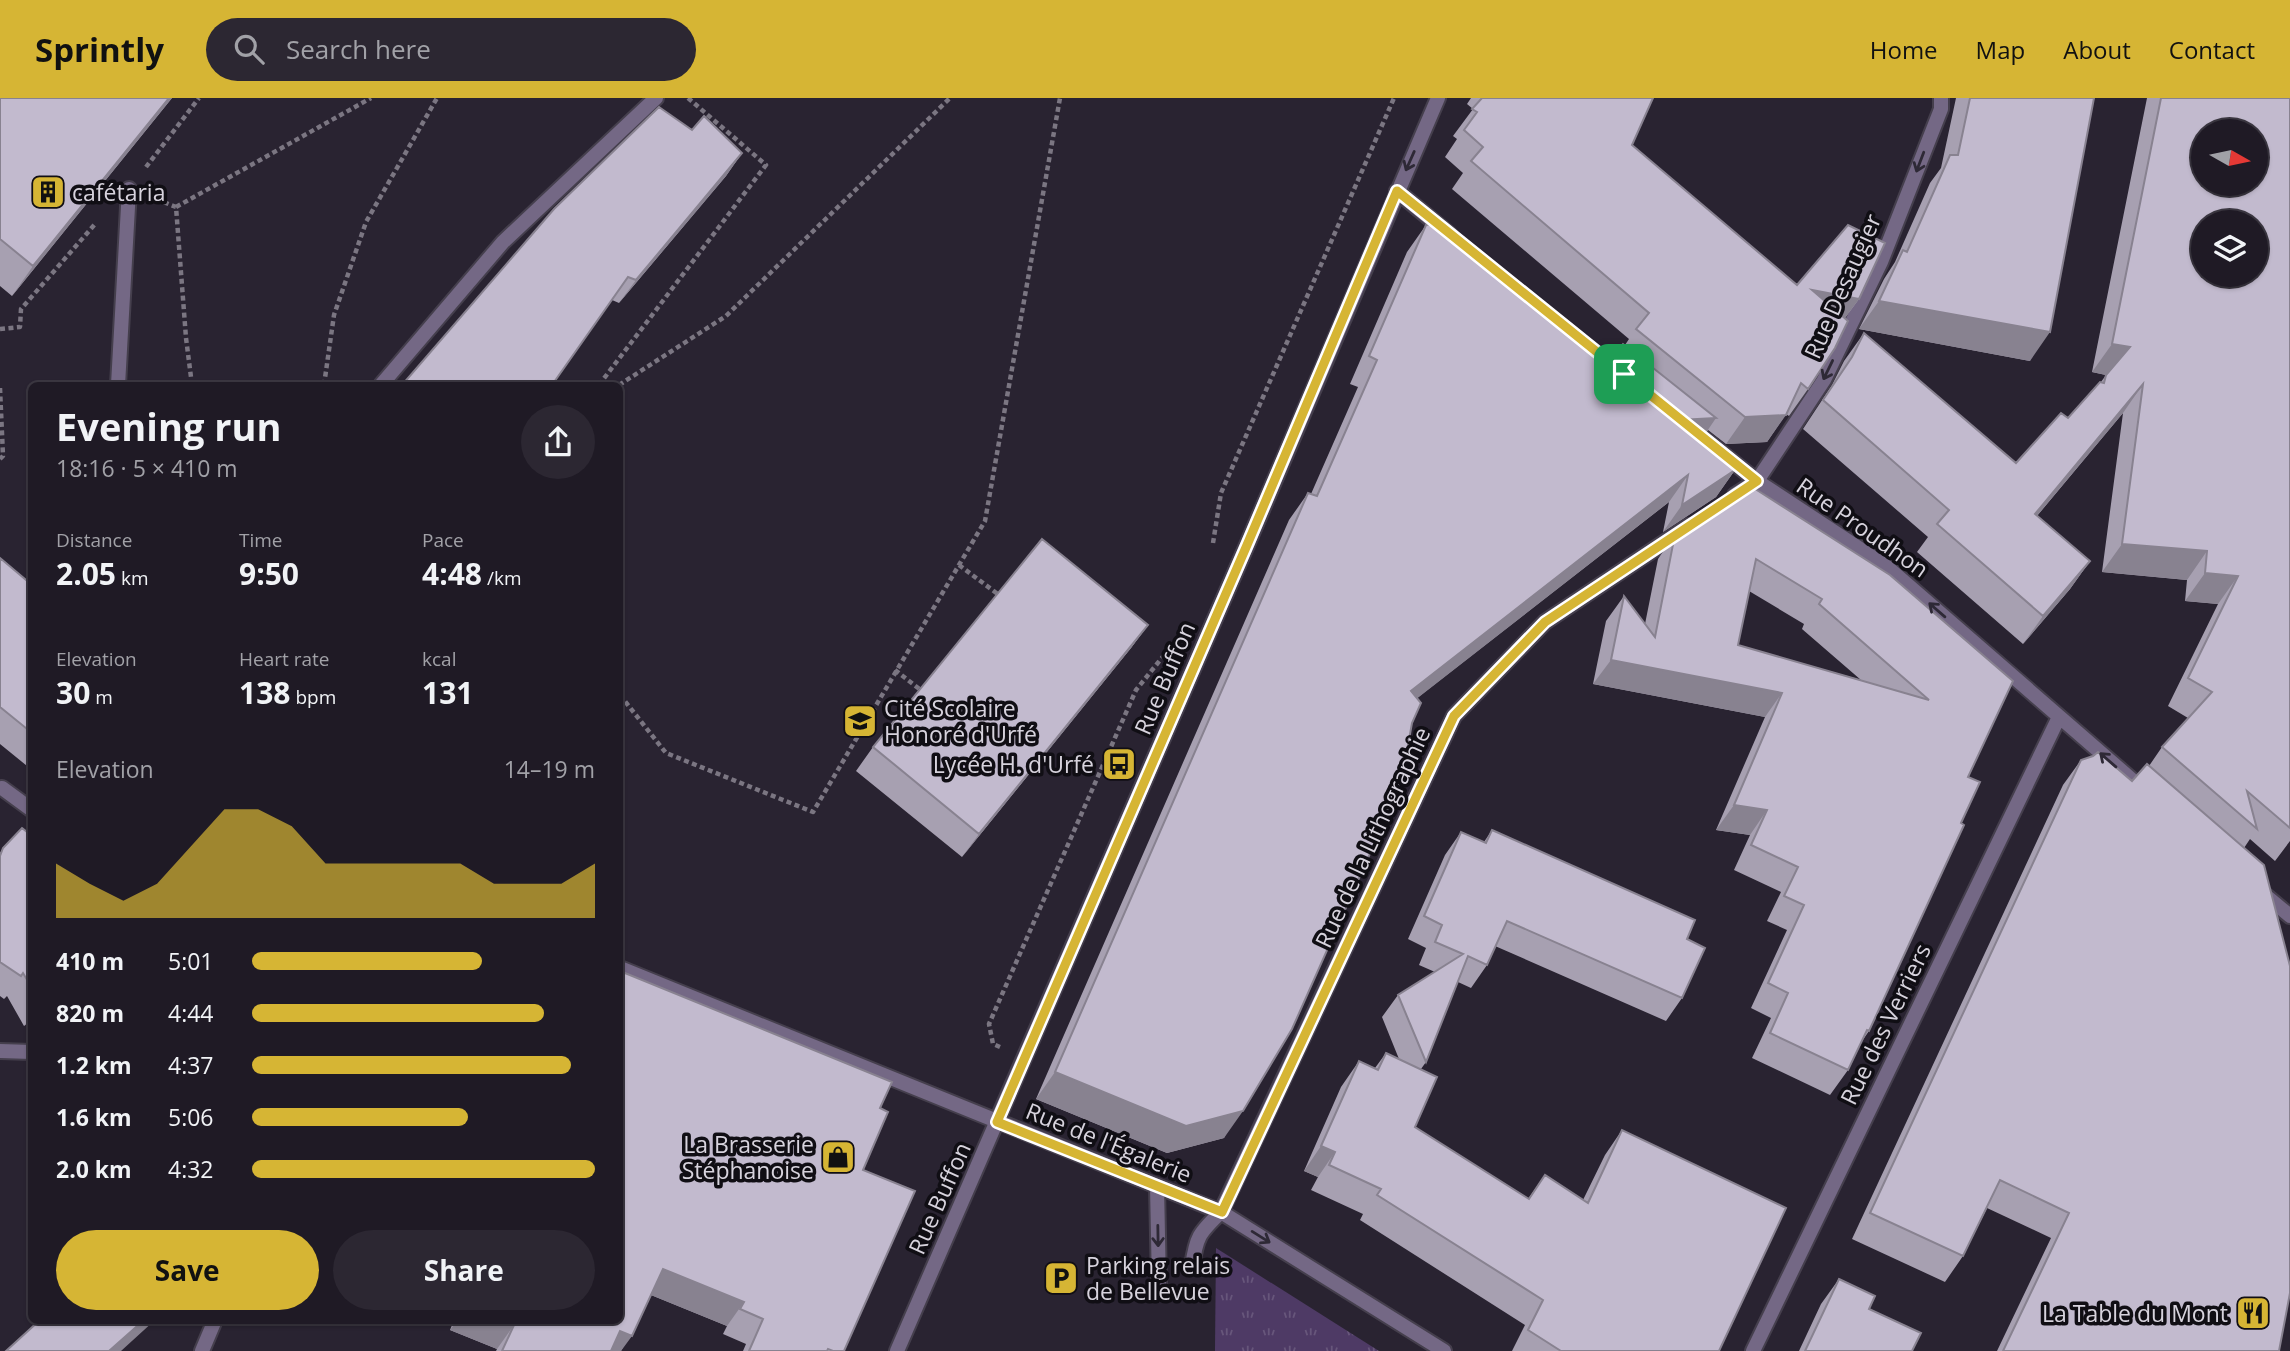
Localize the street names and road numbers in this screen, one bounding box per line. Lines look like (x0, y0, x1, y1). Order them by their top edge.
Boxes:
street label: Rue Desaugier (1796, 208, 1888, 363)
street label: Rue Proudhon (1791, 470, 1935, 584)
street label: Rue Buffon (1126, 617, 1202, 739)
street label: Rue de la Lithographie (1307, 721, 1437, 953)
street label: Rue des Verriers (1832, 938, 1938, 1110)
street label: Rue de l'Égalerie (1021, 1094, 1197, 1190)
street label: Rue Buffon (900, 1137, 978, 1259)

